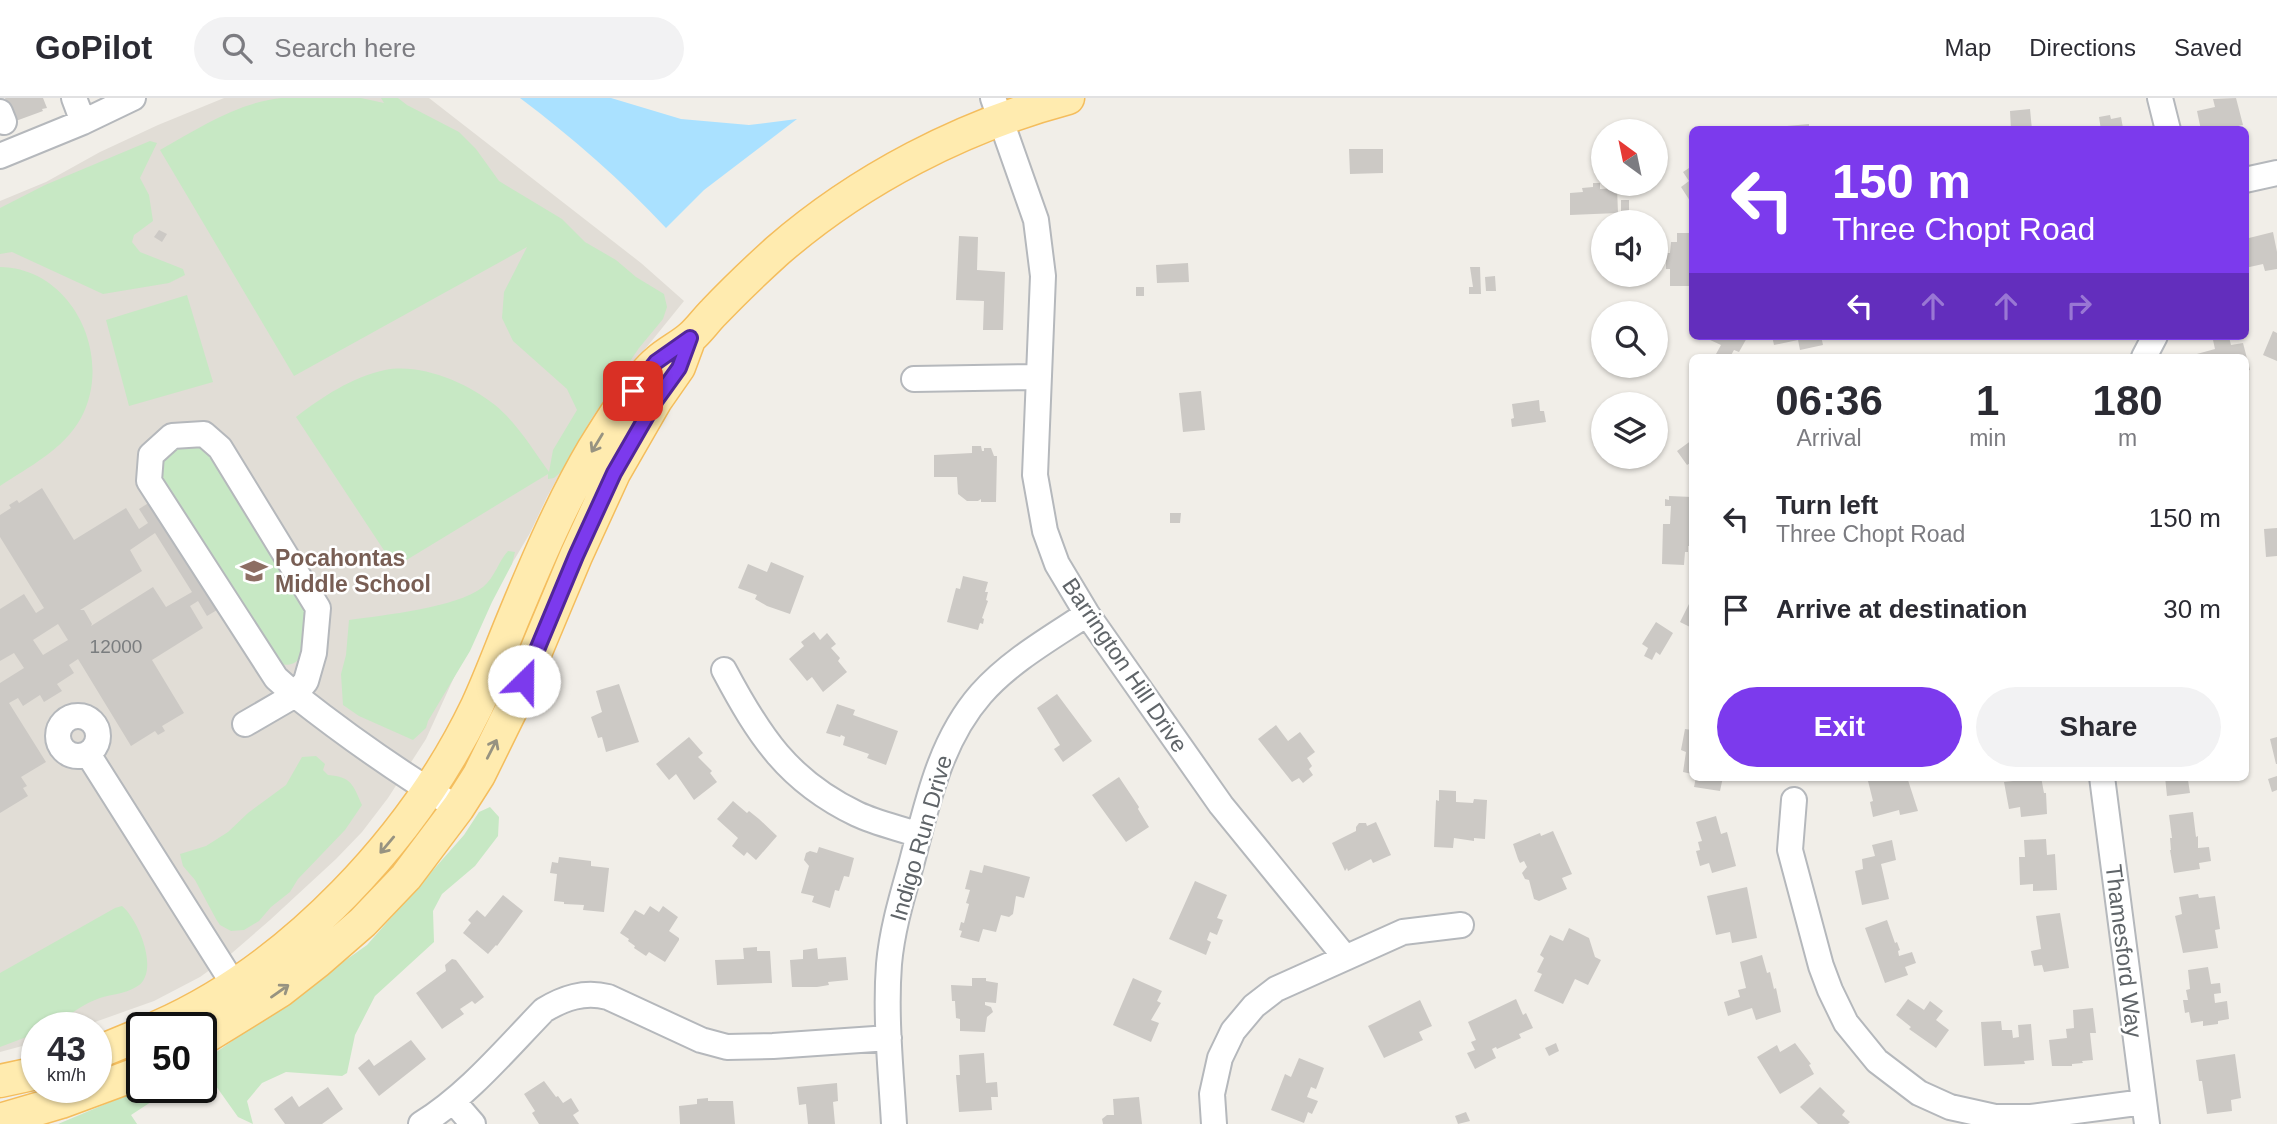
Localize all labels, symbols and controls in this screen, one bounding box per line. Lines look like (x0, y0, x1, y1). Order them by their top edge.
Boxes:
search box (194, 17, 684, 80)
text: GoPilot (35, 29, 152, 66)
icon: search (218, 29, 256, 67)
text: Search here (274, 33, 416, 63)
text: Map (1945, 34, 1991, 61)
text: Directions (2029, 34, 2136, 61)
text: Saved (2174, 34, 2242, 61)
north arrow (1591, 119, 1668, 196)
map controls (1591, 119, 1668, 469)
icon: left (1717, 154, 1808, 245)
text: 150 m (1832, 154, 1971, 208)
button: sound (1591, 210, 1668, 287)
text: Three Chopt Road (1832, 211, 2095, 247)
icon: left (1841, 287, 1879, 325)
icon: ahead (1914, 287, 1952, 325)
icon: ahead (1987, 287, 2025, 325)
icon: right (2060, 287, 2098, 325)
button: search (1591, 301, 1668, 378)
pin (603, 361, 663, 421)
icon: arrive (614, 372, 652, 410)
text: 06:36 (1775, 377, 1883, 424)
text: 1 (1976, 377, 1999, 424)
text: 180 (2093, 377, 2163, 424)
button: layers (1591, 392, 1668, 469)
text: Arrival (1796, 425, 1862, 451)
text: min (1969, 425, 2006, 451)
text: m (2118, 425, 2137, 451)
one-way arrow (590, 433, 604, 453)
text: Turn left (1776, 490, 1878, 520)
icon: left (1717, 500, 1755, 538)
text: 150 m (2149, 503, 2221, 533)
text: Three Chopt Road (1776, 521, 1965, 547)
place label: Pocahontas Middle School (275, 545, 431, 597)
school or university icon: Pocahontas Middle School (239, 556, 269, 586)
street label: Barrington Hill Drive (1057, 573, 1193, 757)
icon: arrive (1717, 591, 1755, 629)
text: Arrive at destination (1776, 594, 2027, 624)
text: 30 m (2163, 594, 2221, 624)
house number: 12000 (90, 636, 142, 657)
position arrow (487, 644, 561, 718)
button: Exit (1717, 687, 1962, 767)
button: Share (1976, 687, 2221, 767)
one-way arrow (486, 739, 500, 760)
street label: Indigo Run Drive (885, 752, 957, 924)
one-way arrow (380, 835, 395, 853)
street label: Thamesford Way (2100, 863, 2148, 1040)
one-way arrow (270, 984, 289, 998)
speed limit sign: 50 (126, 1012, 217, 1103)
text: 43 (47, 1029, 86, 1068)
text: km/h (47, 1065, 86, 1085)

